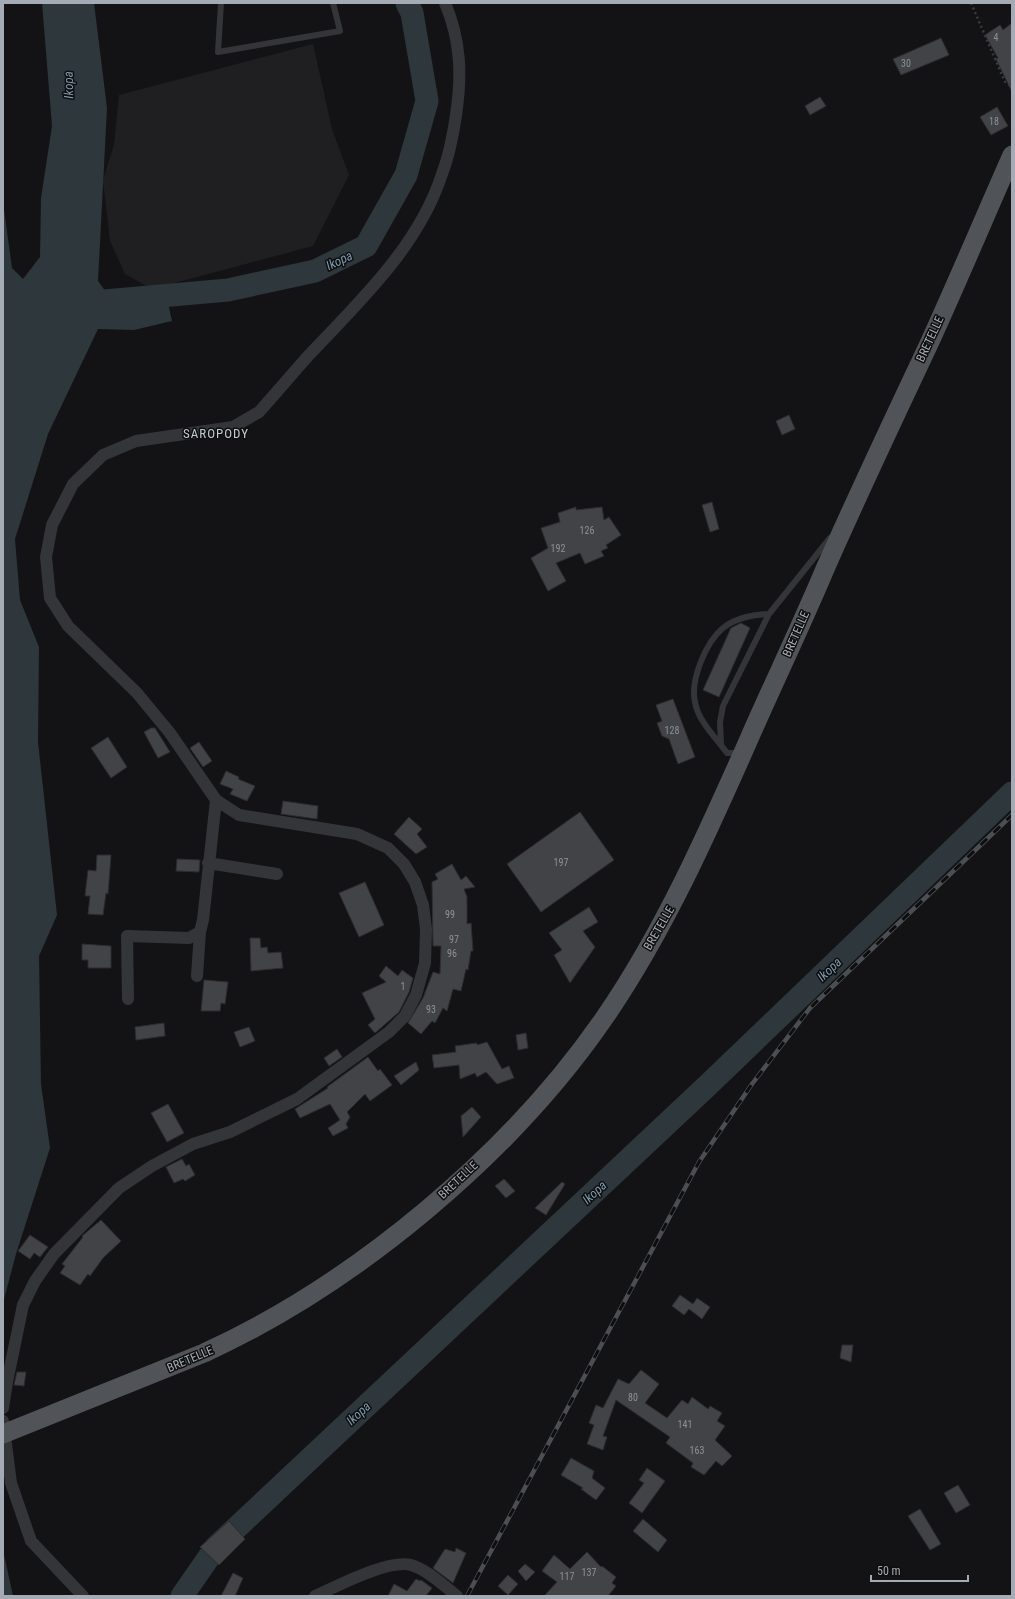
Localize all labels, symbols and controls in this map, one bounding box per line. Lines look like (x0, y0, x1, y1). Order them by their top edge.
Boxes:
house number: 4 (994, 32, 999, 43)
house number: 30 (901, 58, 911, 69)
water label: Ikopa (61, 71, 76, 99)
house number: 18 (989, 116, 999, 127)
water label: Ikopa (324, 248, 355, 273)
street label: BRETELLE (913, 314, 947, 364)
district label: SAROPODY (183, 426, 249, 441)
house number: 126 (580, 525, 594, 536)
house number: 192 (551, 543, 565, 554)
street label: BRETELLE (780, 609, 812, 659)
house number: 128 (665, 725, 679, 736)
house number: 197 (554, 857, 568, 868)
street label: BRETELLE (641, 903, 677, 953)
house number: 99 (445, 909, 455, 920)
house number: 97 (449, 934, 459, 945)
house number: 96 (447, 948, 457, 959)
water label: Ikopa (814, 954, 844, 984)
house number: 1 (401, 981, 405, 992)
house number: 93 (426, 1004, 436, 1015)
street label: BRETELLE (435, 1158, 481, 1202)
water label: Ikopa (579, 1178, 609, 1207)
street label: BRETELLE (165, 1343, 215, 1375)
house number: 80 (628, 1392, 638, 1403)
water label: Ikopa (343, 1399, 373, 1428)
house number: 141 (678, 1419, 692, 1430)
house number: 163 (690, 1445, 704, 1456)
scale bar (871, 1557, 968, 1583)
text: 50 m (877, 1564, 901, 1578)
house number: 137 (582, 1567, 596, 1578)
house number: 117 (560, 1571, 574, 1582)

